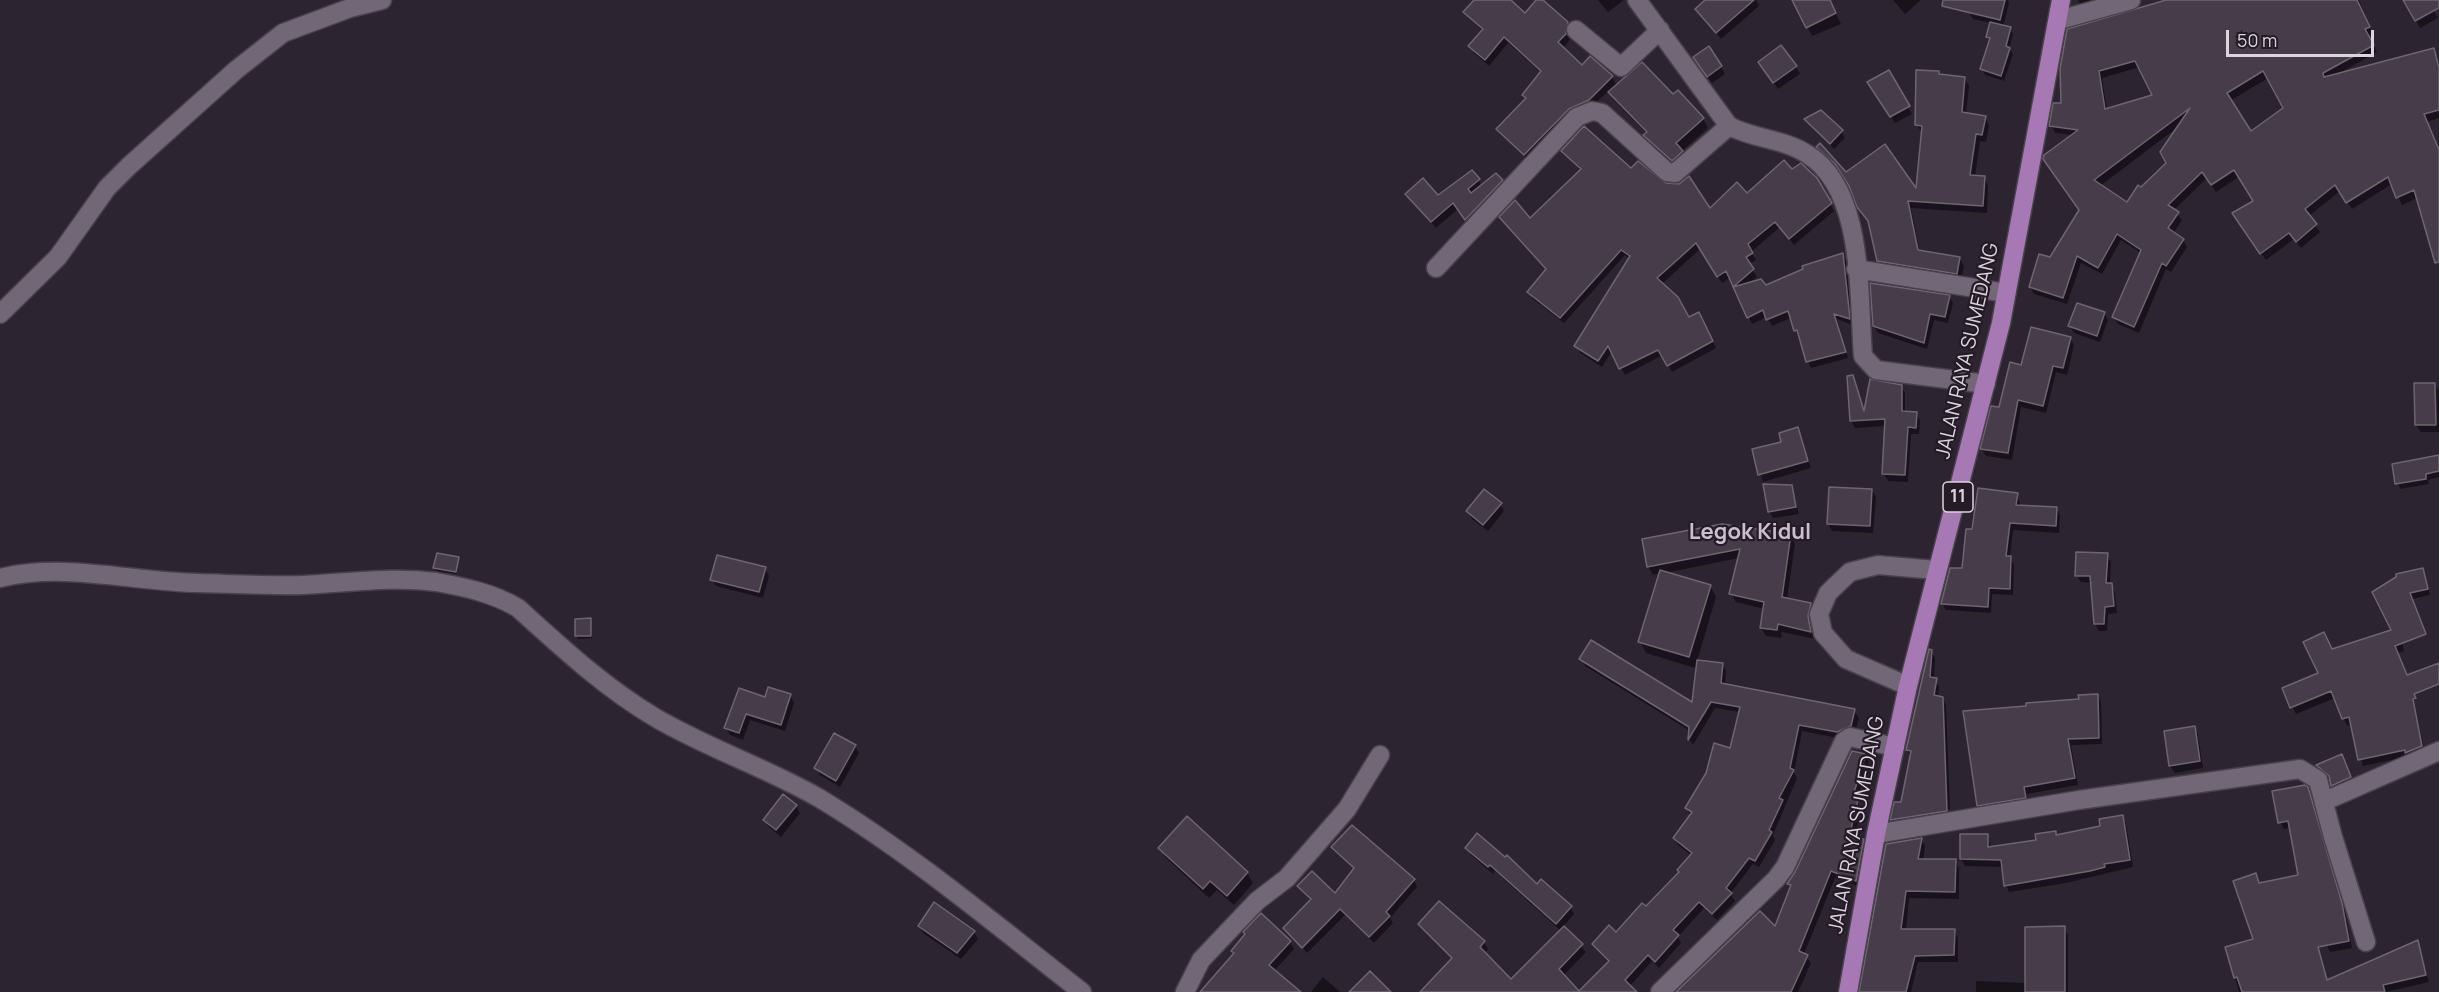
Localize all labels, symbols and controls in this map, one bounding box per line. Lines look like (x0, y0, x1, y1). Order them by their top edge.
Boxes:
scale bar (2229, 18, 2378, 56)
text: 50 m (2237, 28, 2277, 52)
street label: JALAN RAYA SUMEDANG (1931, 241, 2005, 461)
road number: 11 (1943, 482, 1973, 512)
district label: Legok Kidul (1689, 520, 1811, 546)
street label: JALAN RAYA SUMEDANG (1824, 714, 1890, 936)

